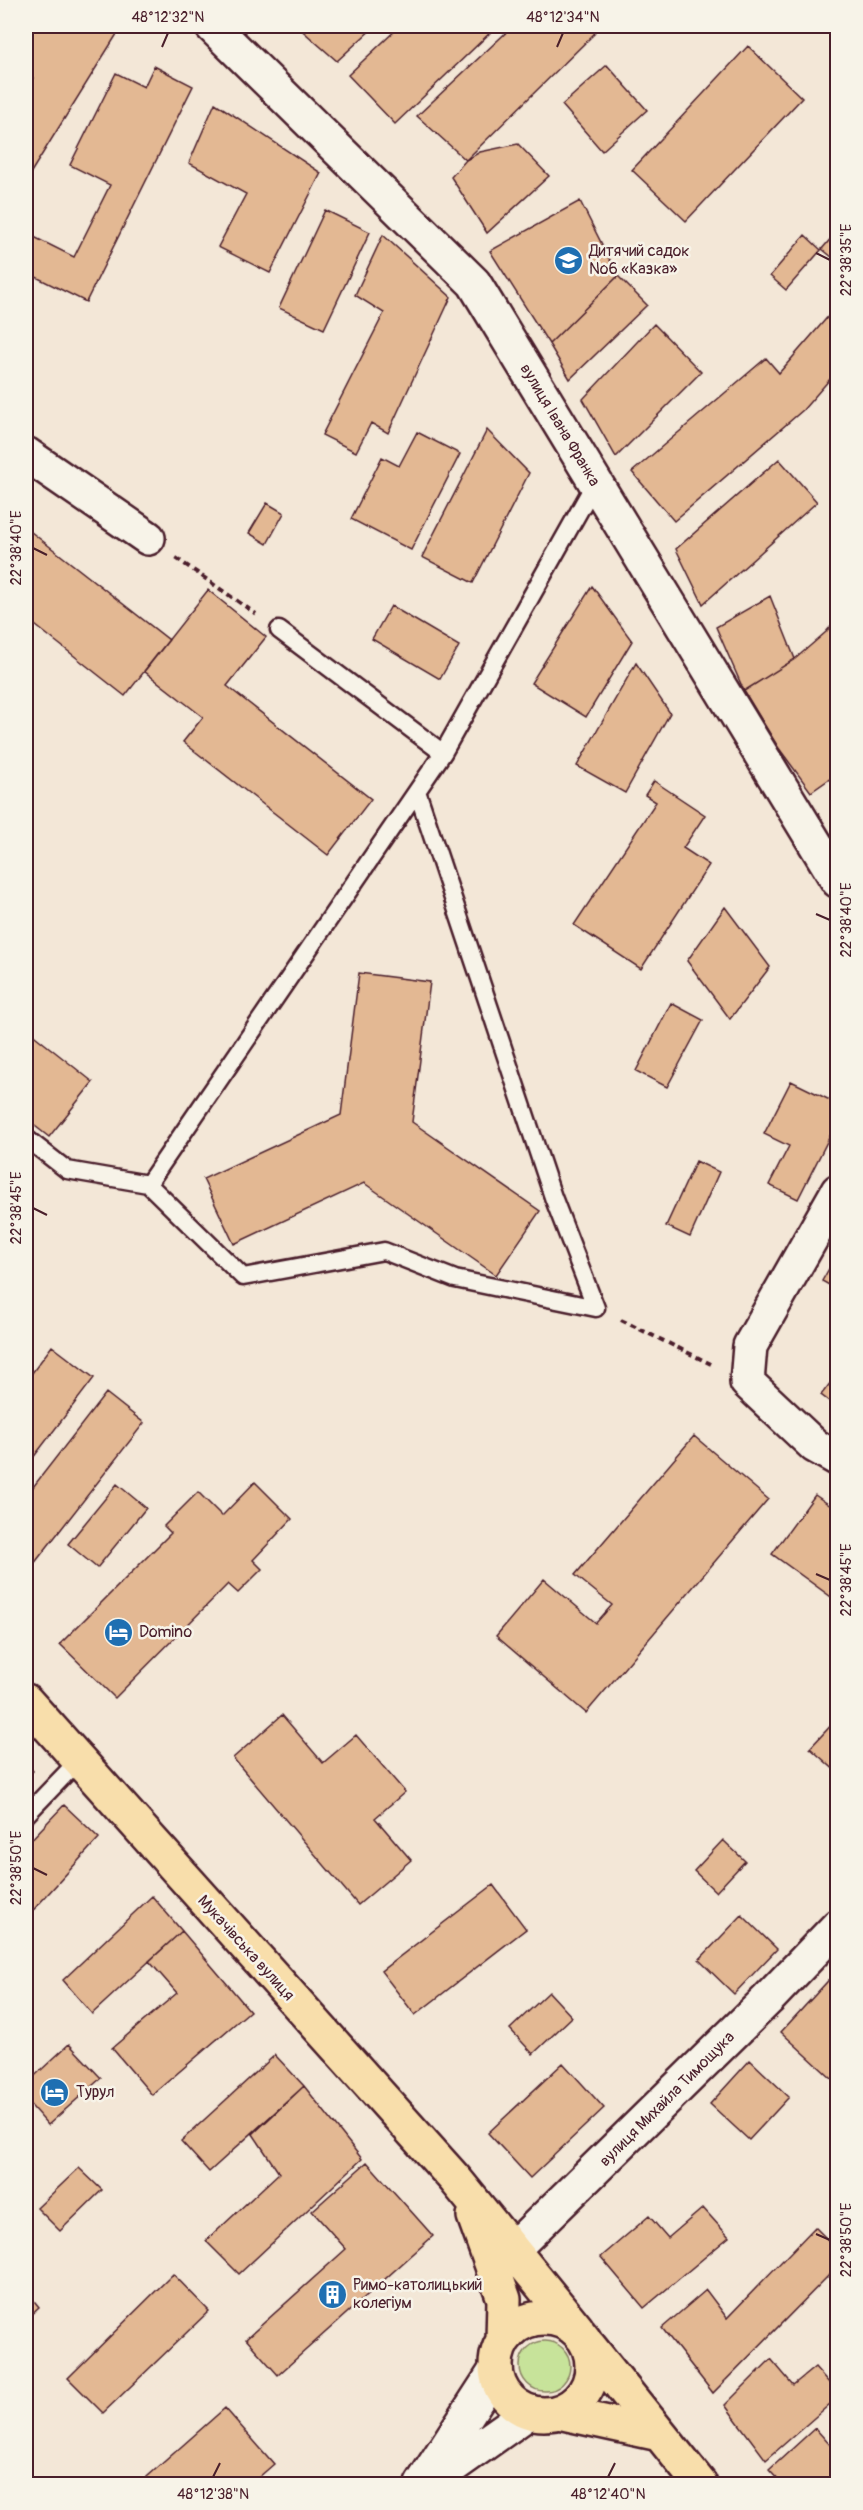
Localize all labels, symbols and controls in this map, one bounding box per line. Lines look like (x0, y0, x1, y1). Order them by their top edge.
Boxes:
text: 48°12'32"N (131, 8, 205, 27)
text: 48°12'34"N (526, 8, 600, 27)
text: 22°38'35"E (837, 223, 856, 296)
place label: Дитячий садок №6 «Казка» (588, 241, 690, 279)
school or university icon: Дитячий садок №6 «Казка» (552, 244, 584, 276)
street label: вулиця Івана Франка (516, 360, 604, 490)
text: 22°38'40"E (7, 510, 26, 586)
text: 22°38'40"E (837, 882, 856, 958)
text: 22°38'45"E (7, 1171, 26, 1244)
text: 22°38'45"E (837, 1543, 856, 1616)
hotel icon: Domino (102, 1616, 134, 1648)
place label: Domino (139, 1622, 192, 1642)
text: 22°38'50"E (7, 1831, 26, 1905)
street label: Мукачівська вулиця (193, 1891, 299, 2005)
street label: вулиця Михайла Тимощука (595, 2027, 739, 2171)
hotel icon: Турул (39, 2076, 71, 2108)
place label: Турул (76, 2082, 115, 2102)
text: 22°38'50"E (837, 2203, 856, 2277)
place label: Римо-католицький колегіум (353, 2275, 482, 2313)
building icon: Римо-католицький колегіум (316, 2278, 348, 2310)
text: 48°12'38"N (177, 2485, 249, 2504)
text: 48°12'40"N (570, 2485, 646, 2504)

